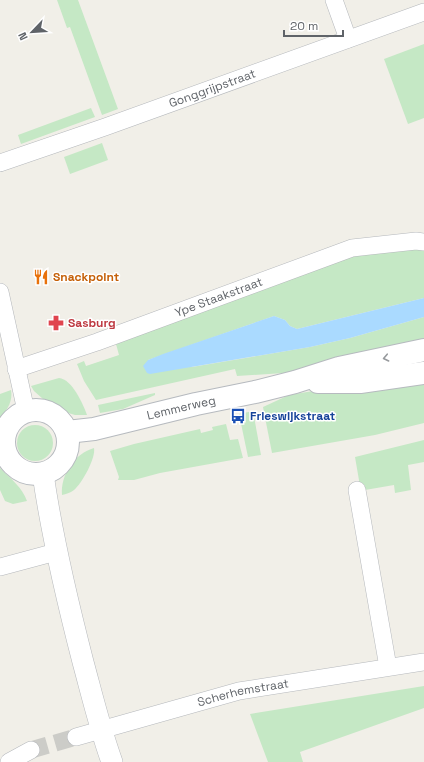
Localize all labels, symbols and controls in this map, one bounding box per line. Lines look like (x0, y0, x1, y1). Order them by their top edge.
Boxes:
north arrow (12, 12, 52, 52)
scale bar (284, 12, 343, 38)
text: 20 m (290, 18, 318, 34)
text: N (15, 30, 31, 43)
street label: Gonggrijpstraat (167, 65, 258, 111)
restaurant icon: Snackpoint (32, 268, 50, 286)
place label: Snackpoint (53, 269, 119, 285)
street label: Ype Staakstraat (172, 274, 265, 321)
pharmacy icon: Sasburg (47, 314, 65, 332)
place label: Sasburg (68, 315, 116, 331)
one-way arrow (383, 353, 389, 361)
street label: Lemmerweg (145, 392, 217, 424)
bus stop icon: Frieswijkstraat (229, 407, 247, 425)
place label: Frieswijkstraat (250, 408, 335, 424)
street label: Scherhemstraat (195, 675, 290, 710)

